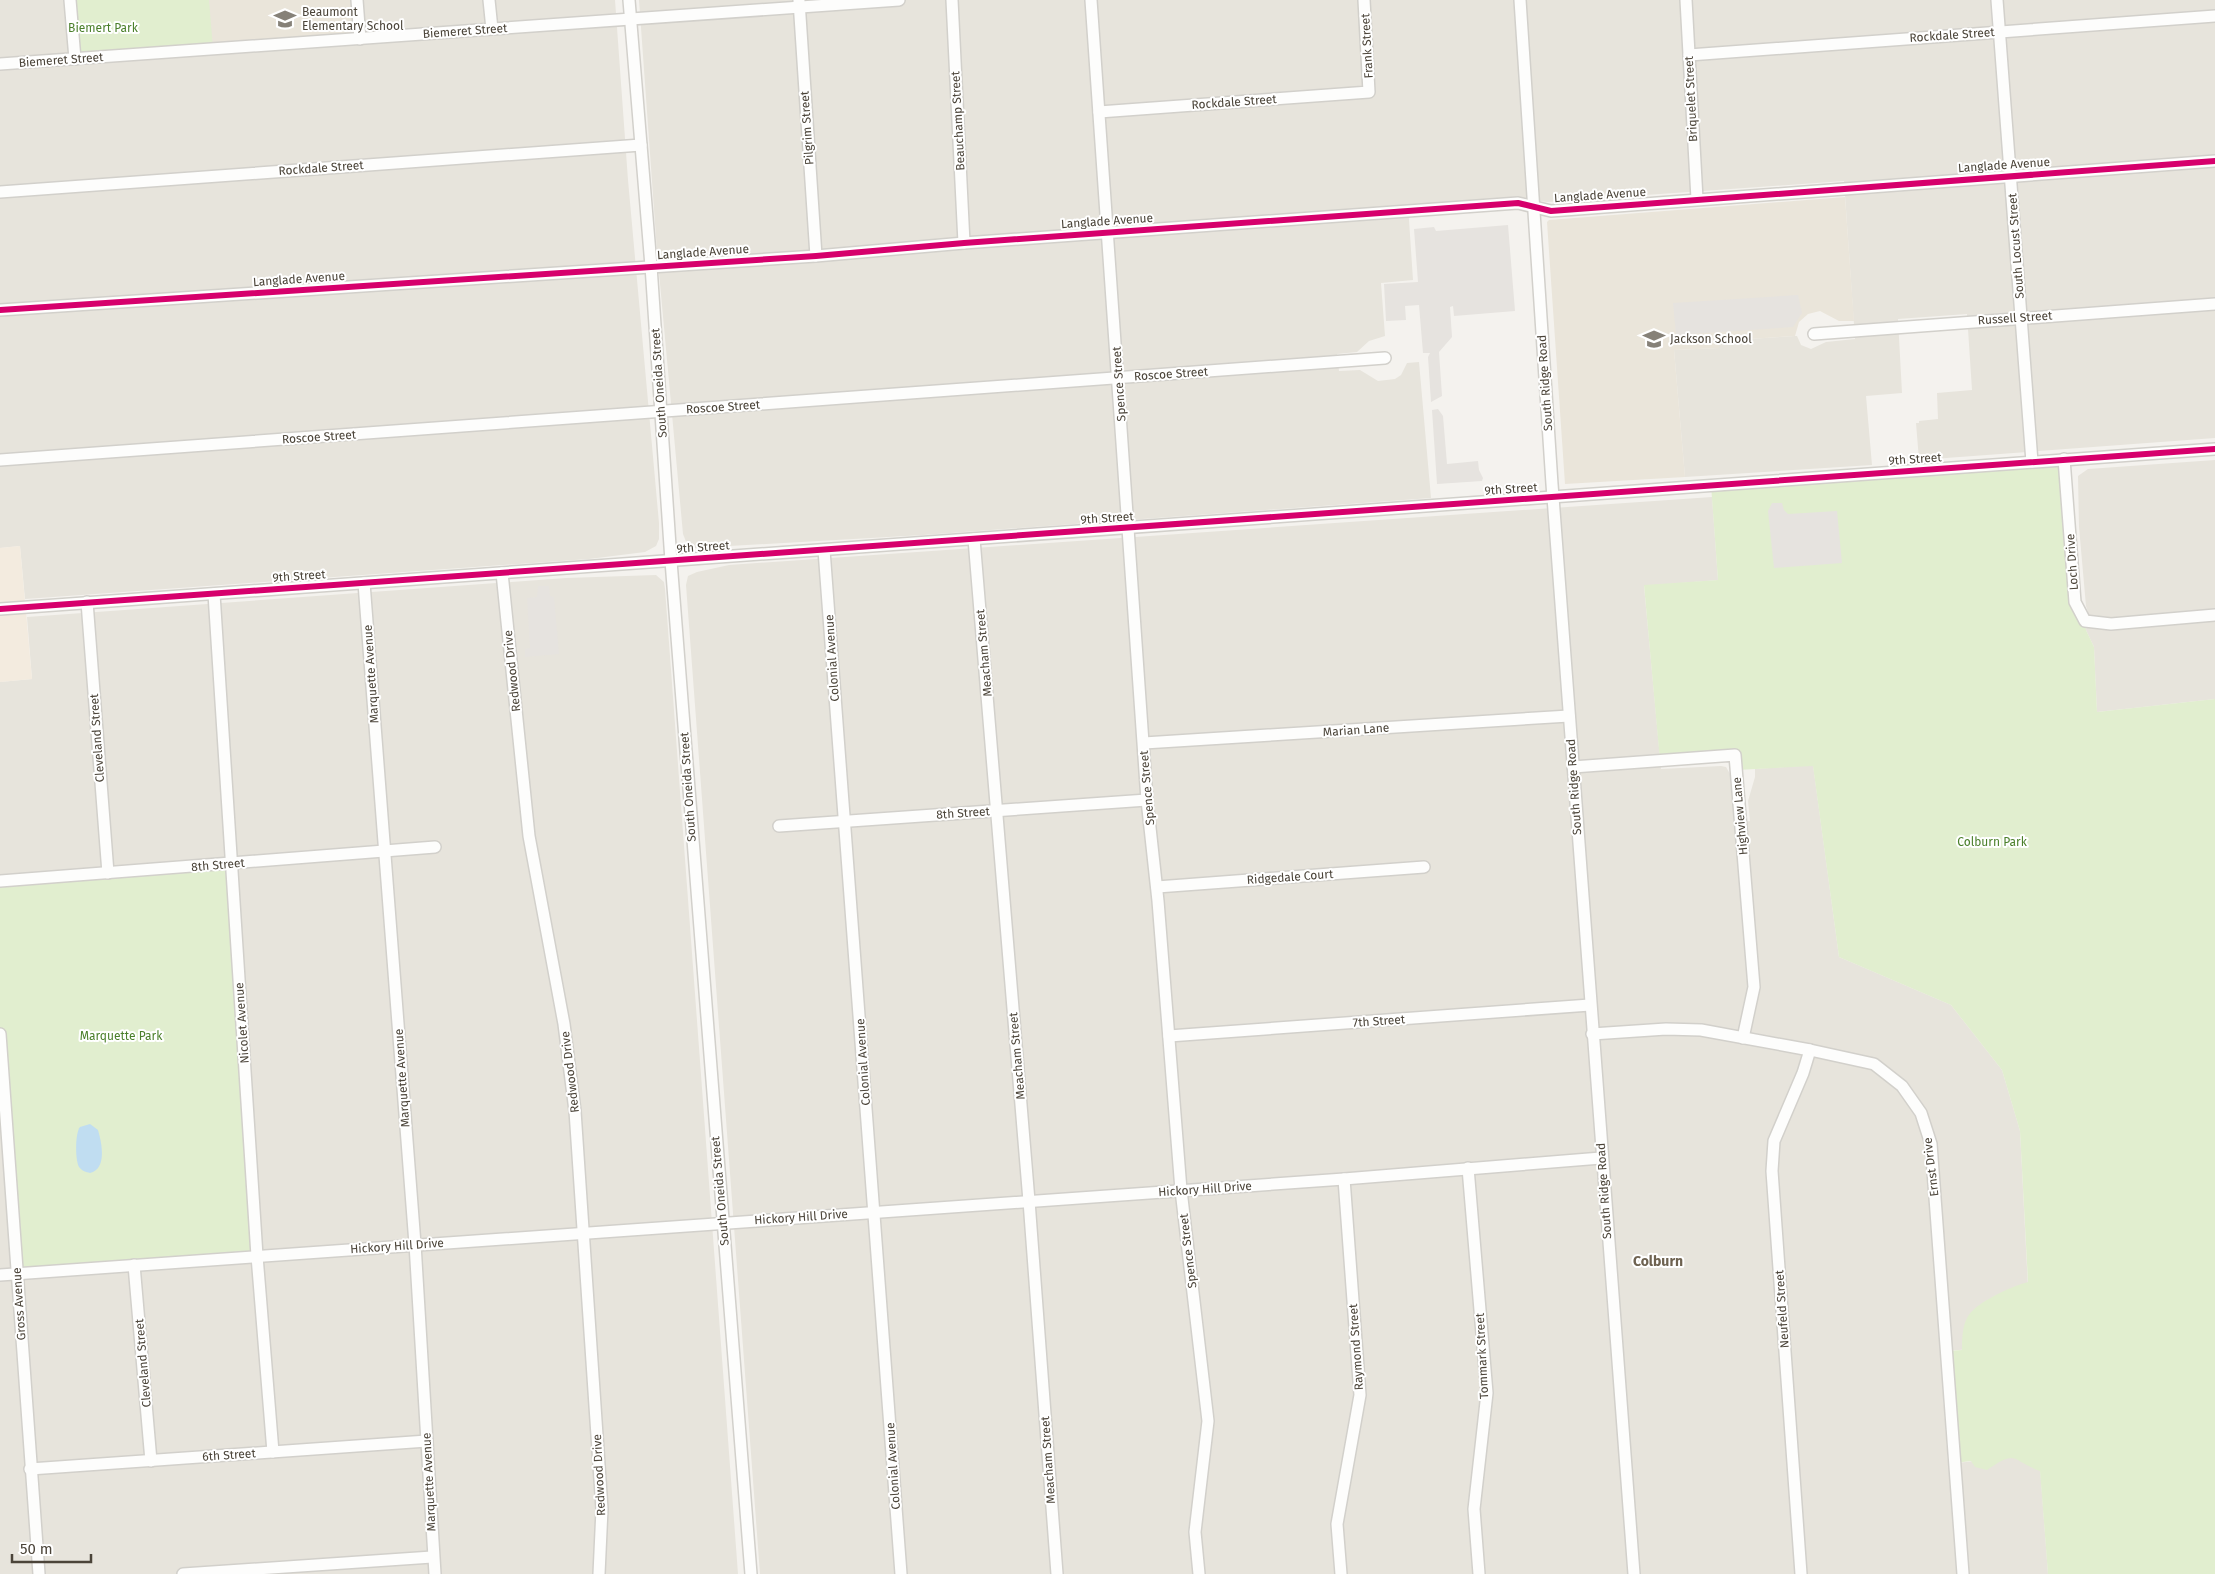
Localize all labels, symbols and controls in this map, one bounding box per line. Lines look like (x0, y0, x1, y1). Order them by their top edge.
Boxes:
place label: Beaumont Elementary School (302, 5, 404, 33)
school or university icon: Beaumont Elementary School (272, 6, 298, 32)
street label: Frank Street (1358, 12, 1376, 79)
park label: Biemert Park (68, 21, 139, 35)
street label: Biemeret Street (422, 21, 509, 41)
street label: Rockdale Street (1909, 25, 1996, 45)
street label: Biemeret Street (18, 50, 105, 70)
street label: Briquelet Street (1682, 55, 1700, 142)
street label: Beauchamp Street (948, 70, 968, 171)
street label: Pilgrim Street (797, 90, 817, 165)
street label: Rockdale Street (1191, 92, 1278, 112)
street label: Langlade Avenue (1957, 155, 2051, 175)
street label: Rockdale Street (278, 158, 365, 178)
street label: Langlade Avenue (1553, 185, 1647, 205)
street label: South Locust Street (2005, 192, 2027, 299)
street label: Langlade Avenue (1060, 211, 1154, 231)
street label: Langlade Avenue (656, 242, 750, 262)
street label: Langlade Avenue (252, 269, 346, 289)
street label: Russell Street (1977, 308, 2053, 328)
school or university icon: Jackson School (1641, 326, 1667, 352)
street label: South Oneida Street (648, 327, 670, 438)
place label: Jackson School (1670, 332, 1752, 346)
street label: South Ridge Road (1535, 334, 1555, 432)
street label: Spence Street (1109, 345, 1129, 422)
street label: Roscoe Street (1133, 364, 1209, 384)
street label: Roscoe Street (685, 397, 761, 417)
street label: Roscoe Street (281, 427, 357, 447)
street label: 9th Street (1888, 450, 1943, 468)
street label: 9th Street (1484, 480, 1539, 498)
street label: 9th Street (1080, 509, 1135, 527)
street label: Loch Drive (2063, 533, 2081, 591)
street label: 9th Street (676, 538, 731, 556)
street label: 9th Street (272, 567, 327, 585)
street label: Meacham Street (973, 608, 995, 697)
street label: Colonial Avenue (822, 614, 842, 702)
street label: Marquette Avenue (361, 624, 381, 724)
street label: Redwood Drive (501, 630, 523, 712)
street label: Cleveland Street (87, 693, 107, 783)
street label: Marian Lane (1322, 721, 1390, 739)
street label: South Oneida Street (677, 731, 699, 842)
street label: South Ridge Road (1564, 738, 1584, 836)
street label: Spence Street (1137, 749, 1157, 826)
street label: Highview Lane (1730, 776, 1750, 856)
street label: 8th Street (936, 804, 991, 822)
park label: Colburn Park (1957, 835, 2028, 849)
street label: 8th Street (191, 856, 246, 874)
street label: Ridgedale Court (1246, 867, 1334, 887)
street label: Nicolet Avenue (232, 982, 252, 1064)
street label: Meacham Street (1006, 1011, 1028, 1100)
street label: 7th Street (1352, 1012, 1406, 1030)
street label: Colonial Avenue (853, 1018, 873, 1106)
street label: Marquette Avenue (392, 1028, 412, 1128)
park label: Marquette Park (80, 1029, 163, 1043)
street label: Redwood Drive (558, 1030, 582, 1114)
street label: South Oneida Street (708, 1135, 732, 1246)
street label: Ernst Drive (1920, 1137, 1942, 1197)
street label: South Ridge Road (1594, 1142, 1614, 1240)
street label: Hickory Hill Drive (1158, 1179, 1252, 1199)
street label: Hickory Hill Drive (754, 1207, 848, 1227)
street label: Spence Street (1176, 1212, 1200, 1289)
street label: Hickory Hill Drive (350, 1236, 444, 1256)
district label: Colburn (1633, 1253, 1683, 1270)
street label: Gross Avenue (9, 1267, 29, 1341)
street label: Neufeld Street (1772, 1269, 1792, 1349)
street label: Raymond Street (1346, 1303, 1366, 1391)
street label: Tommark Street (1473, 1312, 1491, 1399)
street label: Cleveland Street (132, 1317, 154, 1408)
street label: Meacham Street (1038, 1415, 1058, 1504)
street label: Colonial Avenue (883, 1422, 903, 1510)
street label: Marquette Avenue (419, 1432, 439, 1532)
street label: Redwood Drive (590, 1434, 608, 1516)
street label: 6th Street (202, 1446, 257, 1464)
scale bar (12, 1532, 91, 1564)
text: 50 m (20, 1540, 53, 1558)

